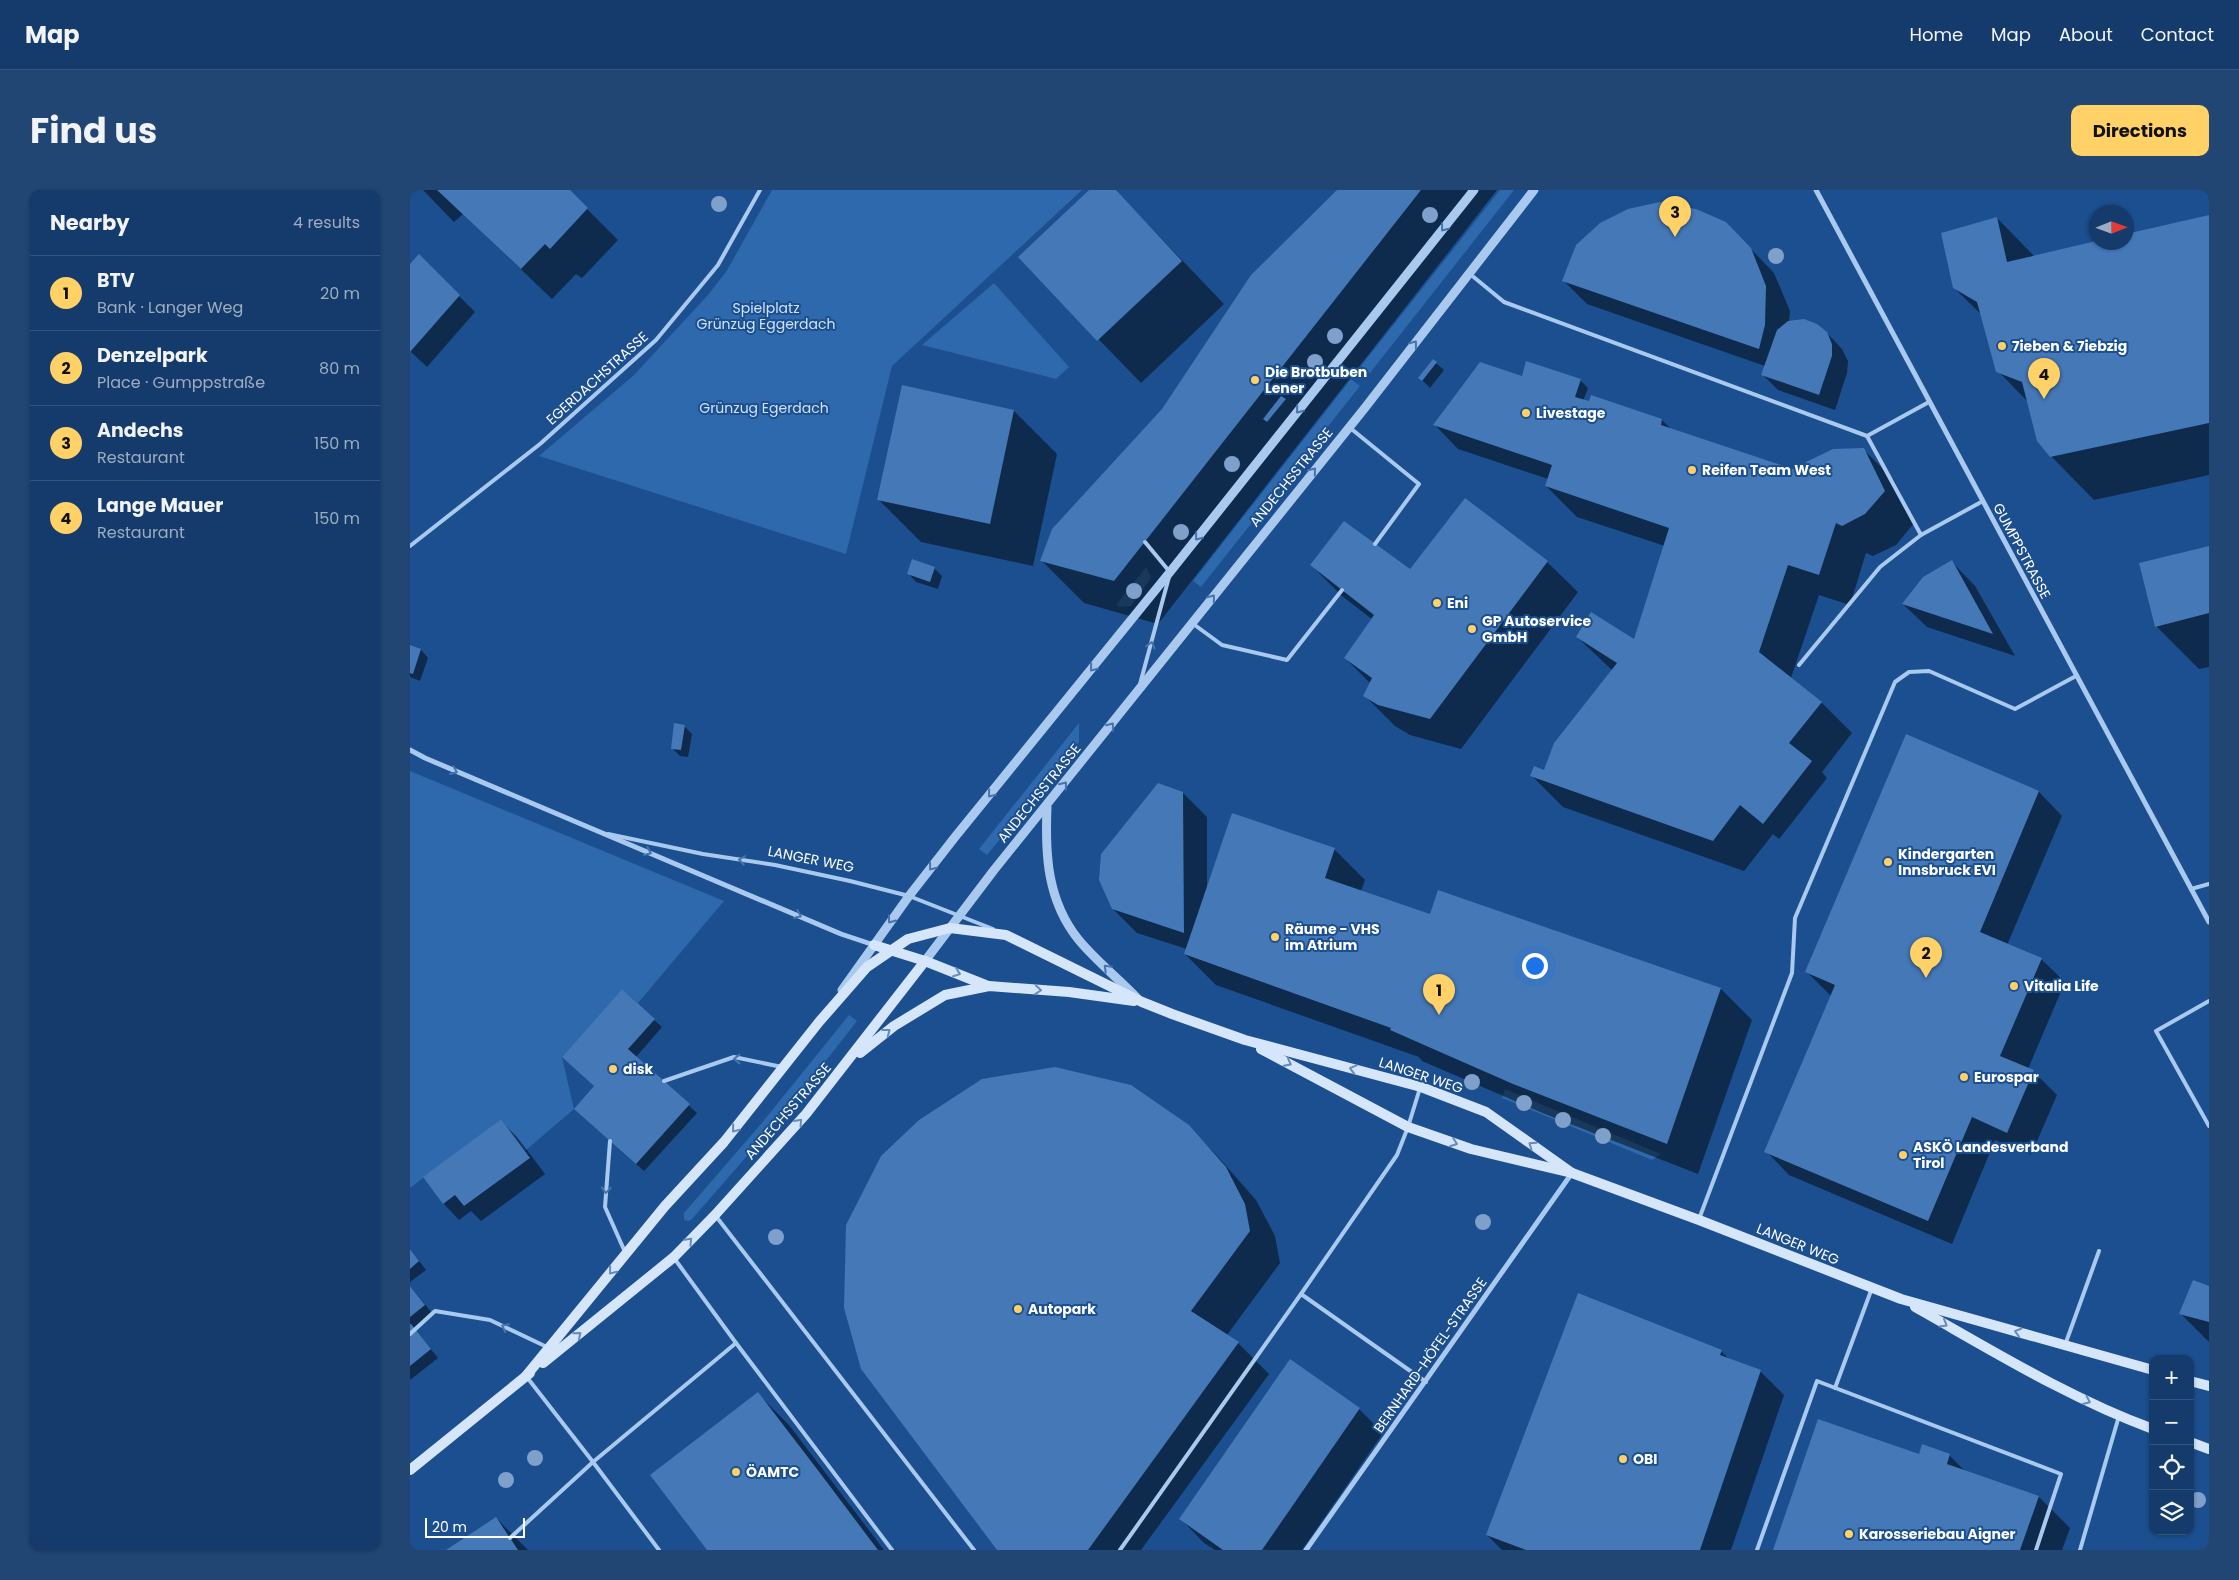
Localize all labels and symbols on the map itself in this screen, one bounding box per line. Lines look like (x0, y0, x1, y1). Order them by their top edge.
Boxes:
pin: 3 (1659, 196, 1691, 237)
north arrow (2089, 205, 2134, 250)
one-way arrow (1441, 222, 1449, 231)
park label: Spielplatz Grünzug Eggerdach (697, 298, 835, 334)
street label: EGERDACHSTRASSE (542, 327, 652, 429)
place label: 7ieben & 7iebzig (2012, 336, 2127, 356)
marker: 7ieben & 7iebzig (1996, 340, 2008, 352)
one-way arrow (1409, 341, 1417, 350)
pin: 4 (2028, 358, 2060, 399)
place label: Die Brotbuben Lener (1265, 362, 1367, 398)
marker: Die Brotbuben Lener (1249, 374, 1261, 386)
park label: Grünzug Egerdach (699, 398, 829, 418)
place label: Livestage (1536, 403, 1606, 423)
one-way arrow (1297, 404, 1305, 413)
marker: Livestage (1520, 407, 1532, 419)
street label: ANDECHSSTRASSE (1245, 423, 1337, 531)
place label: Reifen Team West (1702, 460, 1831, 480)
marker: Reifen Team West (1686, 464, 1698, 476)
one-way arrow (1308, 468, 1317, 477)
street label: GUMPPSTRASSE (1988, 500, 2056, 602)
one-way arrow (1195, 531, 1204, 541)
place label: Eni (1447, 593, 1468, 613)
one-way arrow (1206, 595, 1215, 604)
marker: Eni (1431, 597, 1443, 609)
place label: GP Autoservice GmbH (1482, 611, 1592, 647)
marker: GP Autoservice GmbH (1466, 623, 1478, 635)
one-way arrow (1145, 641, 1155, 649)
one-way arrow (1091, 662, 1099, 671)
one-way arrow (1105, 723, 1113, 732)
street label: ANDECHSSTRASSE (993, 739, 1085, 847)
one-way arrow (449, 764, 458, 775)
one-way arrow (1058, 782, 1067, 791)
one-way arrow (988, 788, 996, 797)
street label: LANGER WEG (766, 841, 856, 877)
place label: Kindergarten Innsbruck EVI (1898, 844, 1996, 880)
one-way arrow (643, 845, 652, 856)
one-way arrow (737, 855, 745, 866)
marker: Kindergarten Innsbruck EVI (1882, 856, 1894, 868)
one-way arrow (928, 861, 937, 870)
one-way arrow (793, 908, 802, 919)
one-way arrow (888, 914, 897, 924)
place label: Räume - VHS im Atrium (1285, 919, 1380, 955)
marker: Räume - VHS im Atrium (1269, 931, 1281, 943)
pin: 2 (1910, 937, 1942, 978)
your location (1522, 953, 1548, 979)
one-way arrow (1104, 965, 1113, 974)
one-way arrow (952, 967, 961, 978)
pin: 1 (1423, 974, 1455, 1015)
place label: Vitalia Life (2024, 976, 2099, 996)
marker: Vitalia Life (2008, 980, 2020, 992)
one-way arrow (1034, 984, 1042, 995)
one-way arrow (881, 1029, 891, 1038)
street label: LANGER WEG (1376, 1052, 1466, 1098)
one-way arrow (732, 1054, 740, 1064)
one-way arrow (1283, 1057, 1292, 1067)
street label: ANDECHSSTRASSE (740, 1058, 836, 1164)
place label: disk (623, 1059, 653, 1079)
marker: disk (607, 1063, 619, 1075)
one-way arrow (1349, 1064, 1357, 1074)
place label: Eurospar (1974, 1067, 2039, 1087)
marker: Eurospar (1958, 1071, 1970, 1083)
one-way arrow (794, 1118, 803, 1127)
one-way arrow (731, 1123, 740, 1132)
one-way arrow (1449, 1137, 1458, 1147)
place label: ASKÖ Landesverband Tirol (1913, 1137, 2069, 1173)
one-way arrow (1529, 1142, 1538, 1151)
marker: ASKÖ Landesverband Tirol (1897, 1149, 1909, 1161)
one-way arrow (601, 1186, 612, 1194)
street label: LANGER WEG (1754, 1218, 1842, 1270)
one-way arrow (683, 1238, 692, 1247)
one-way arrow (609, 1265, 617, 1274)
street label: BERNHARD-HÖFEL-STRASSE (1369, 1273, 1491, 1437)
place label: Autopark (1028, 1299, 1096, 1319)
marker: Autopark (1012, 1303, 1024, 1315)
one-way arrow (1938, 1317, 1947, 1327)
one-way arrow (501, 1323, 510, 1333)
one-way arrow (2013, 1327, 2022, 1338)
one-way arrow (572, 1332, 581, 1340)
one-way arrow (2082, 1395, 2091, 1405)
place label: OBI (1633, 1449, 1657, 1469)
marker: OBI (1617, 1453, 1629, 1465)
place label: ÖAMTC (746, 1462, 799, 1482)
marker: ÖAMTC (730, 1466, 742, 1478)
scale bar (425, 1515, 525, 1538)
place label: Karosseriebau Aigner (1859, 1524, 2016, 1544)
marker: Karosseriebau Aigner (1843, 1528, 1855, 1540)

